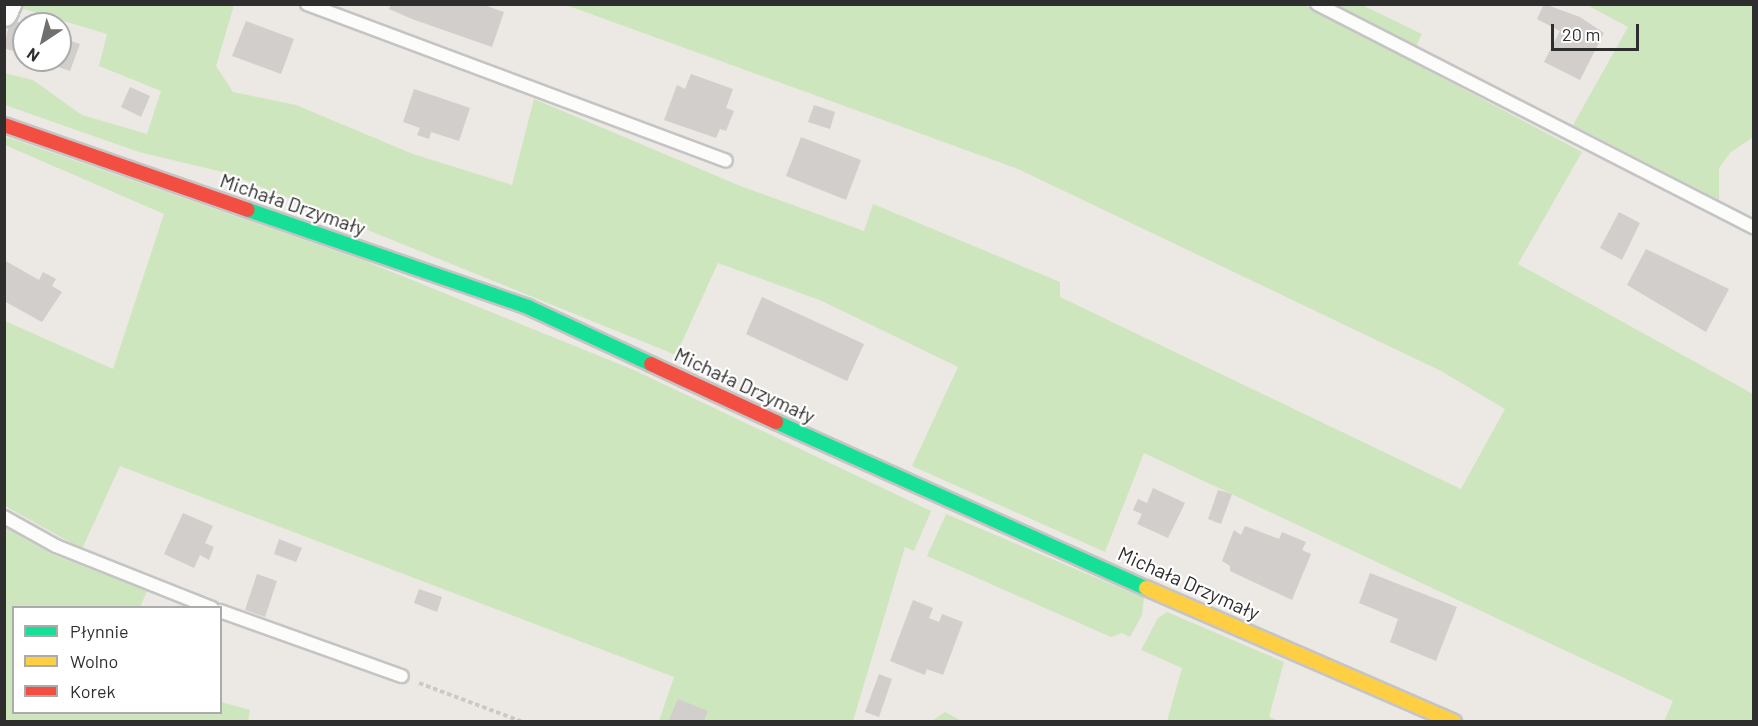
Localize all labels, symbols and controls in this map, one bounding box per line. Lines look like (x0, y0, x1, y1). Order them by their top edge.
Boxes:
north arrow (12, 12, 72, 72)
scale bar (1554, 12, 1642, 50)
text: 20 m (1562, 23, 1600, 45)
text: N (23, 45, 42, 66)
street label: Michała Drzymały (217, 168, 369, 240)
street label: Michała Drzymały (671, 342, 819, 428)
street label: Michała Drzymały (1114, 541, 1264, 625)
legend (12, 606, 222, 714)
text: Płynnie (70, 620, 129, 642)
text: Wolno (70, 650, 118, 672)
text: Korek (70, 680, 116, 702)

